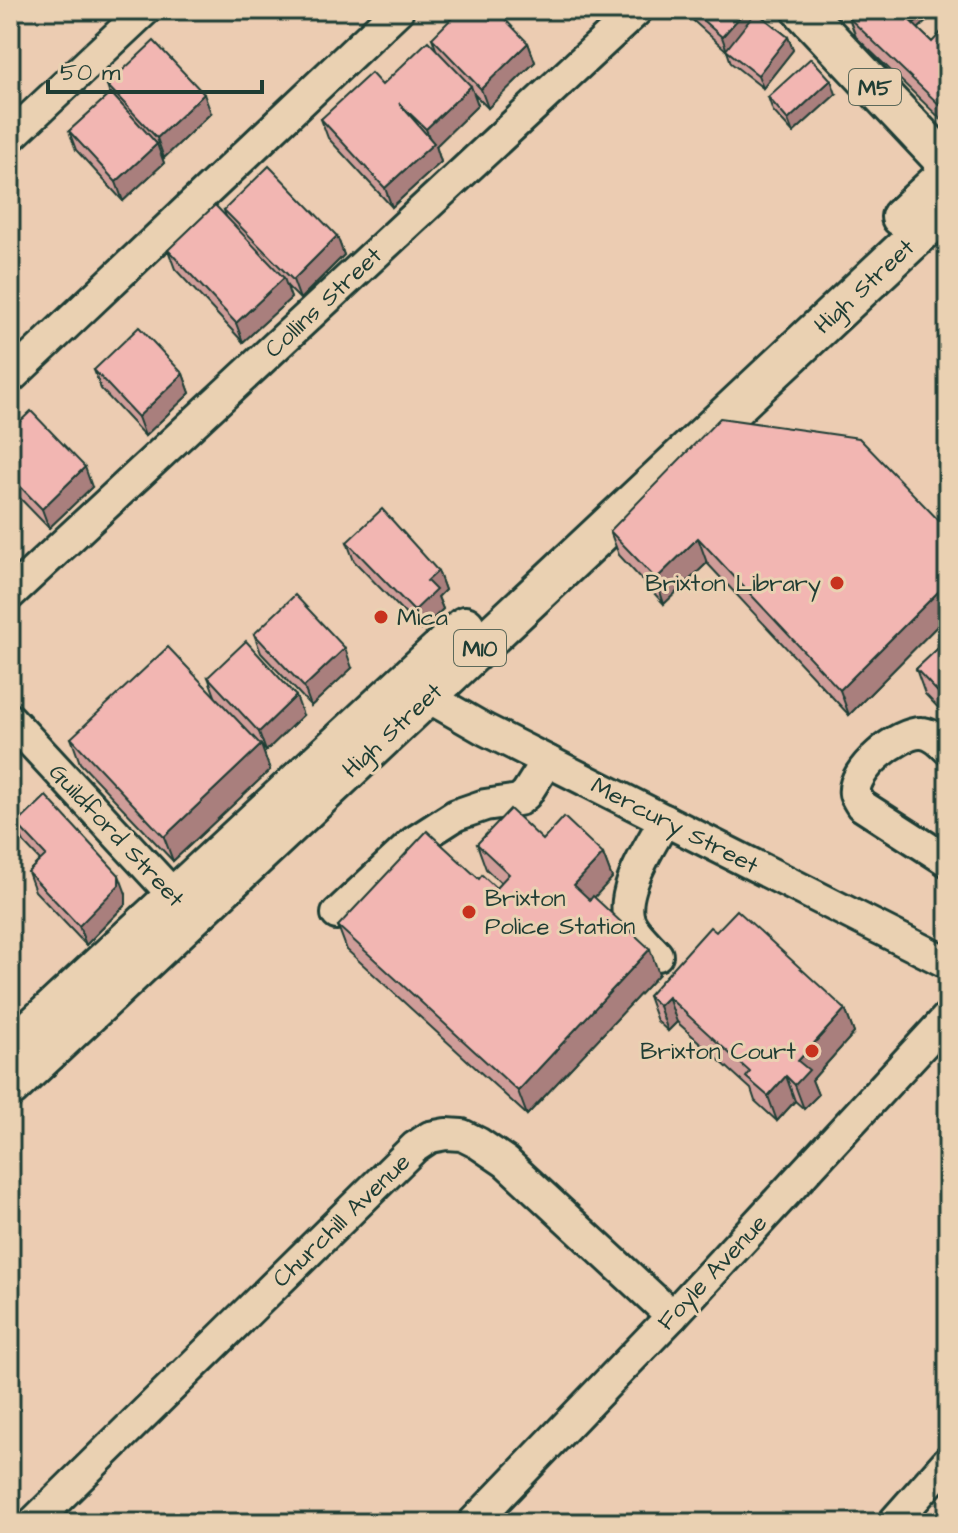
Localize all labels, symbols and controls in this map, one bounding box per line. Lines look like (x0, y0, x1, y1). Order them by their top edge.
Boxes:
scale bar (48, 44, 262, 94)
text: 50 m (60, 56, 121, 90)
road number: M5 (849, 69, 901, 105)
street label: High Street (807, 231, 923, 343)
street label: Collins Street (257, 239, 390, 366)
place label: Brixton Library (645, 567, 821, 602)
marker: Brixton Library (828, 574, 846, 592)
place label: Mica (397, 601, 448, 635)
marker: Mica (372, 608, 390, 626)
road number: M10 (454, 630, 506, 666)
street label: High Street (335, 675, 451, 787)
street label: Guildford Street (41, 756, 192, 915)
street label: Mercury Street (585, 769, 764, 884)
place label: Brixton Police Station (485, 882, 635, 944)
marker: Brixton Police Station (460, 903, 478, 921)
place label: Brixton Court (640, 1035, 796, 1069)
marker: Brixton Court (803, 1042, 821, 1060)
street label: Churchill Avenue (265, 1146, 418, 1296)
street label: Foyle Avenue (650, 1207, 776, 1339)

